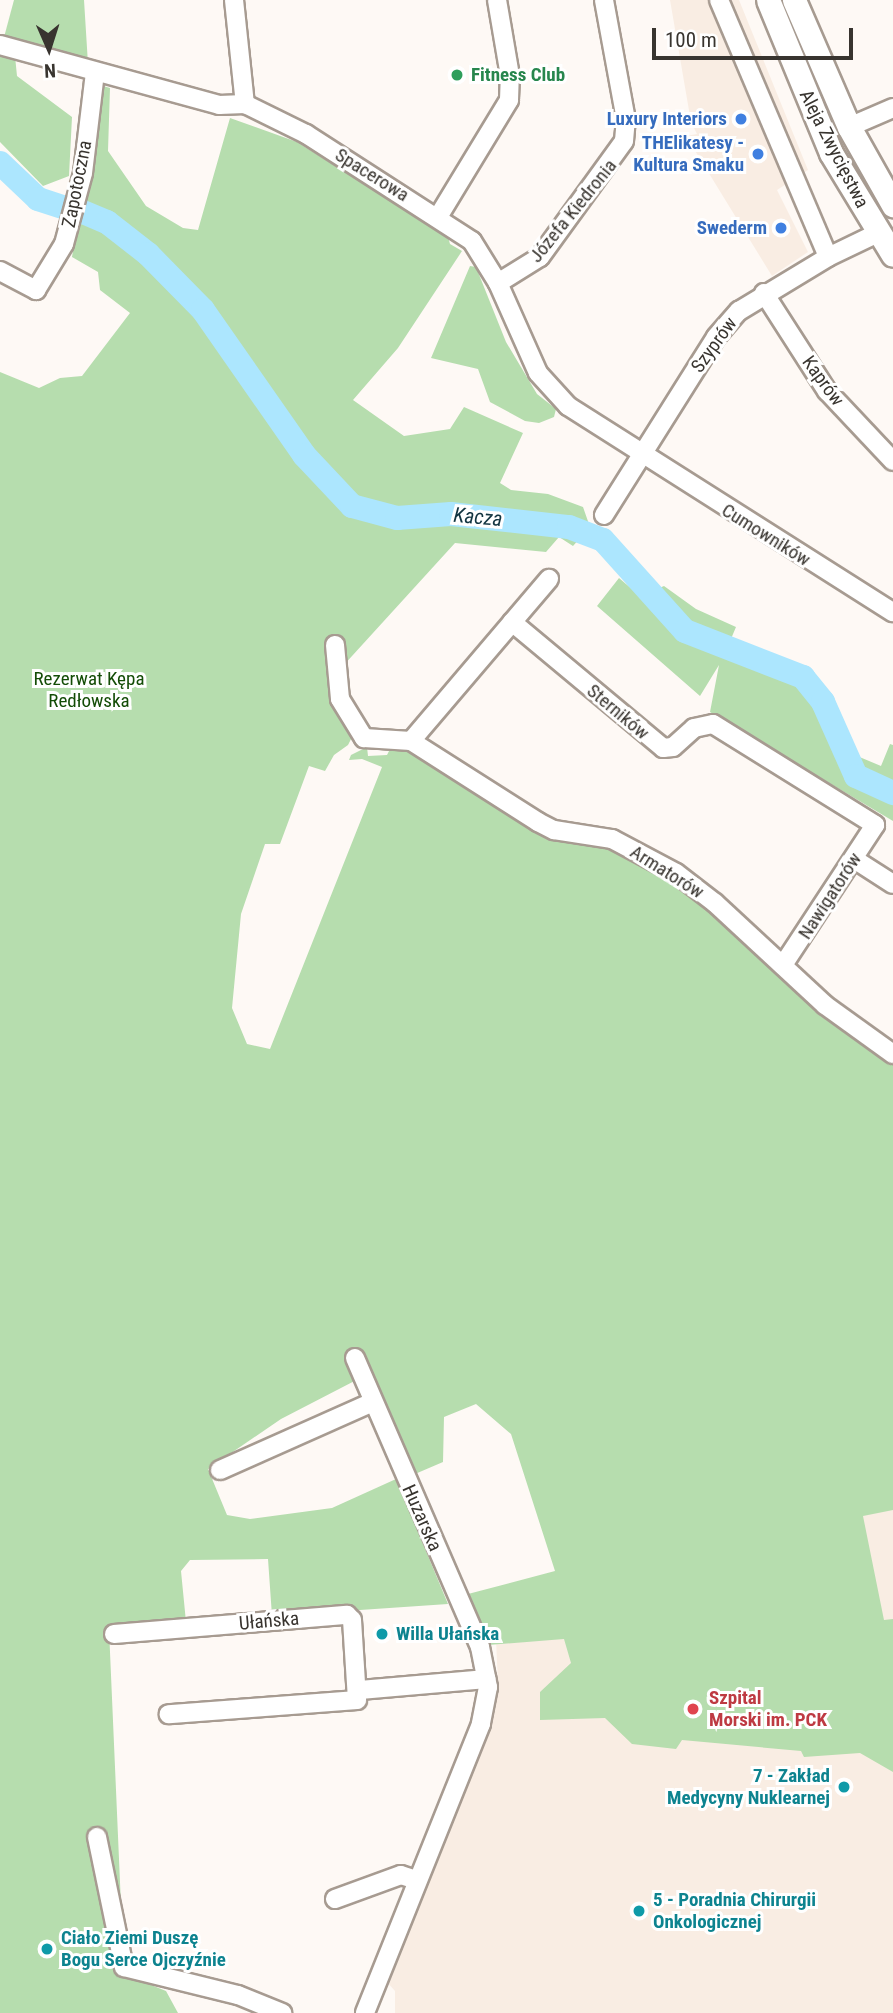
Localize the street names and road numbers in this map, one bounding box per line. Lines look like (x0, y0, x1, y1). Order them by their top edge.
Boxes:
street label: Aleja Zwycięstwa (794, 86, 874, 212)
street label: Zapotoczna (57, 138, 97, 230)
street label: Spacerowa (331, 143, 413, 207)
street label: Józefa Kiedronia (524, 155, 622, 267)
street label: Szyprów (686, 313, 742, 377)
street label: Kaprów (797, 352, 849, 410)
street label: Cumowników (717, 499, 815, 571)
street label: Sterników (582, 679, 654, 745)
street label: Armatorów (626, 840, 708, 904)
street label: Nawigatorów (794, 848, 866, 944)
street label: Huzarska (397, 1481, 447, 1555)
street label: Ułańska (238, 1607, 300, 1635)

